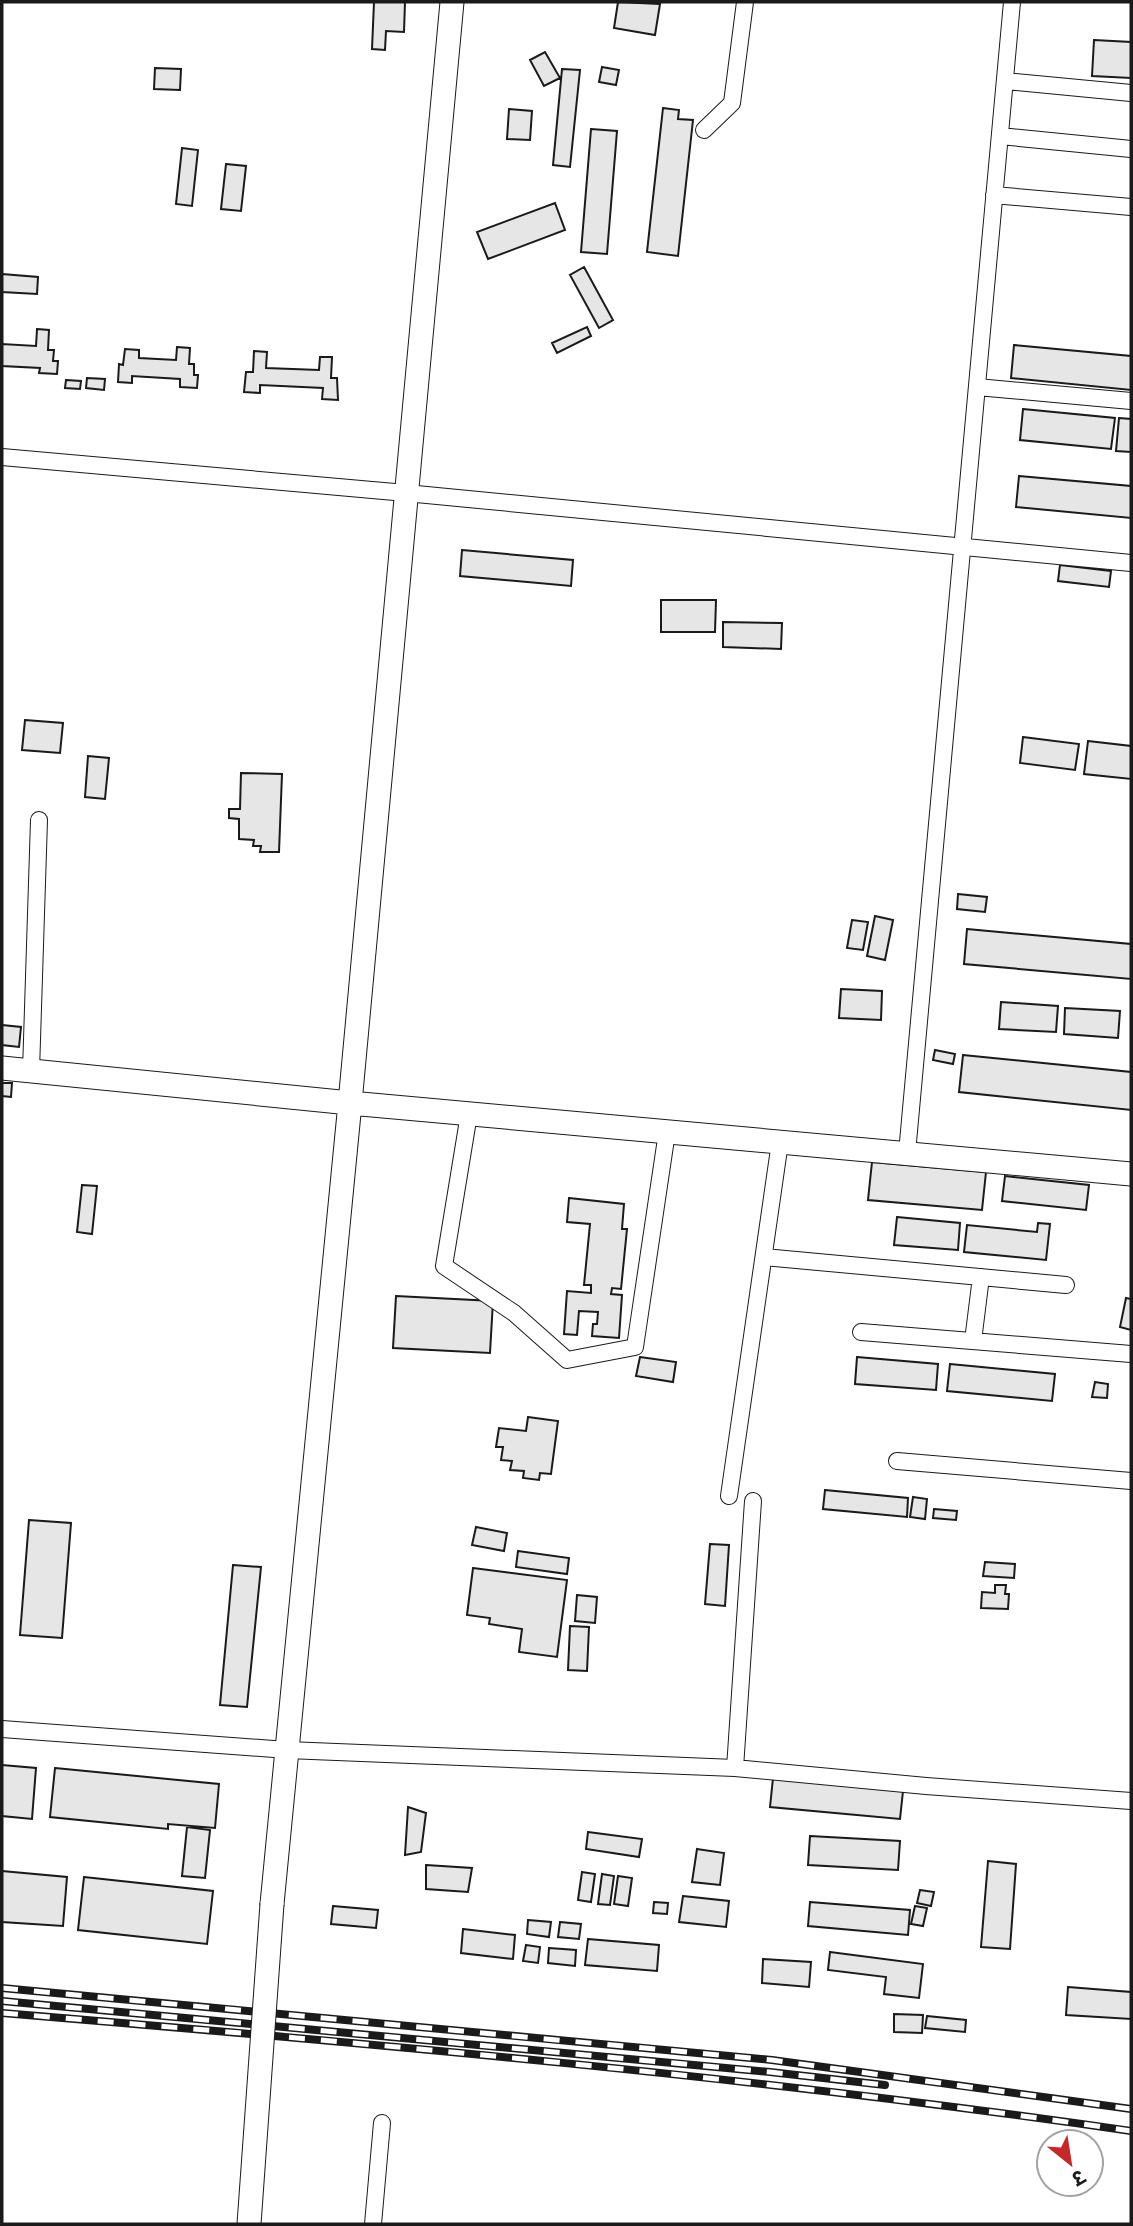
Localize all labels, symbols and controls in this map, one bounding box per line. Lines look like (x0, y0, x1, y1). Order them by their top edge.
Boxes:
north arrow (1035, 2128, 1105, 2198)
text: उ (1066, 2162, 1091, 2192)

